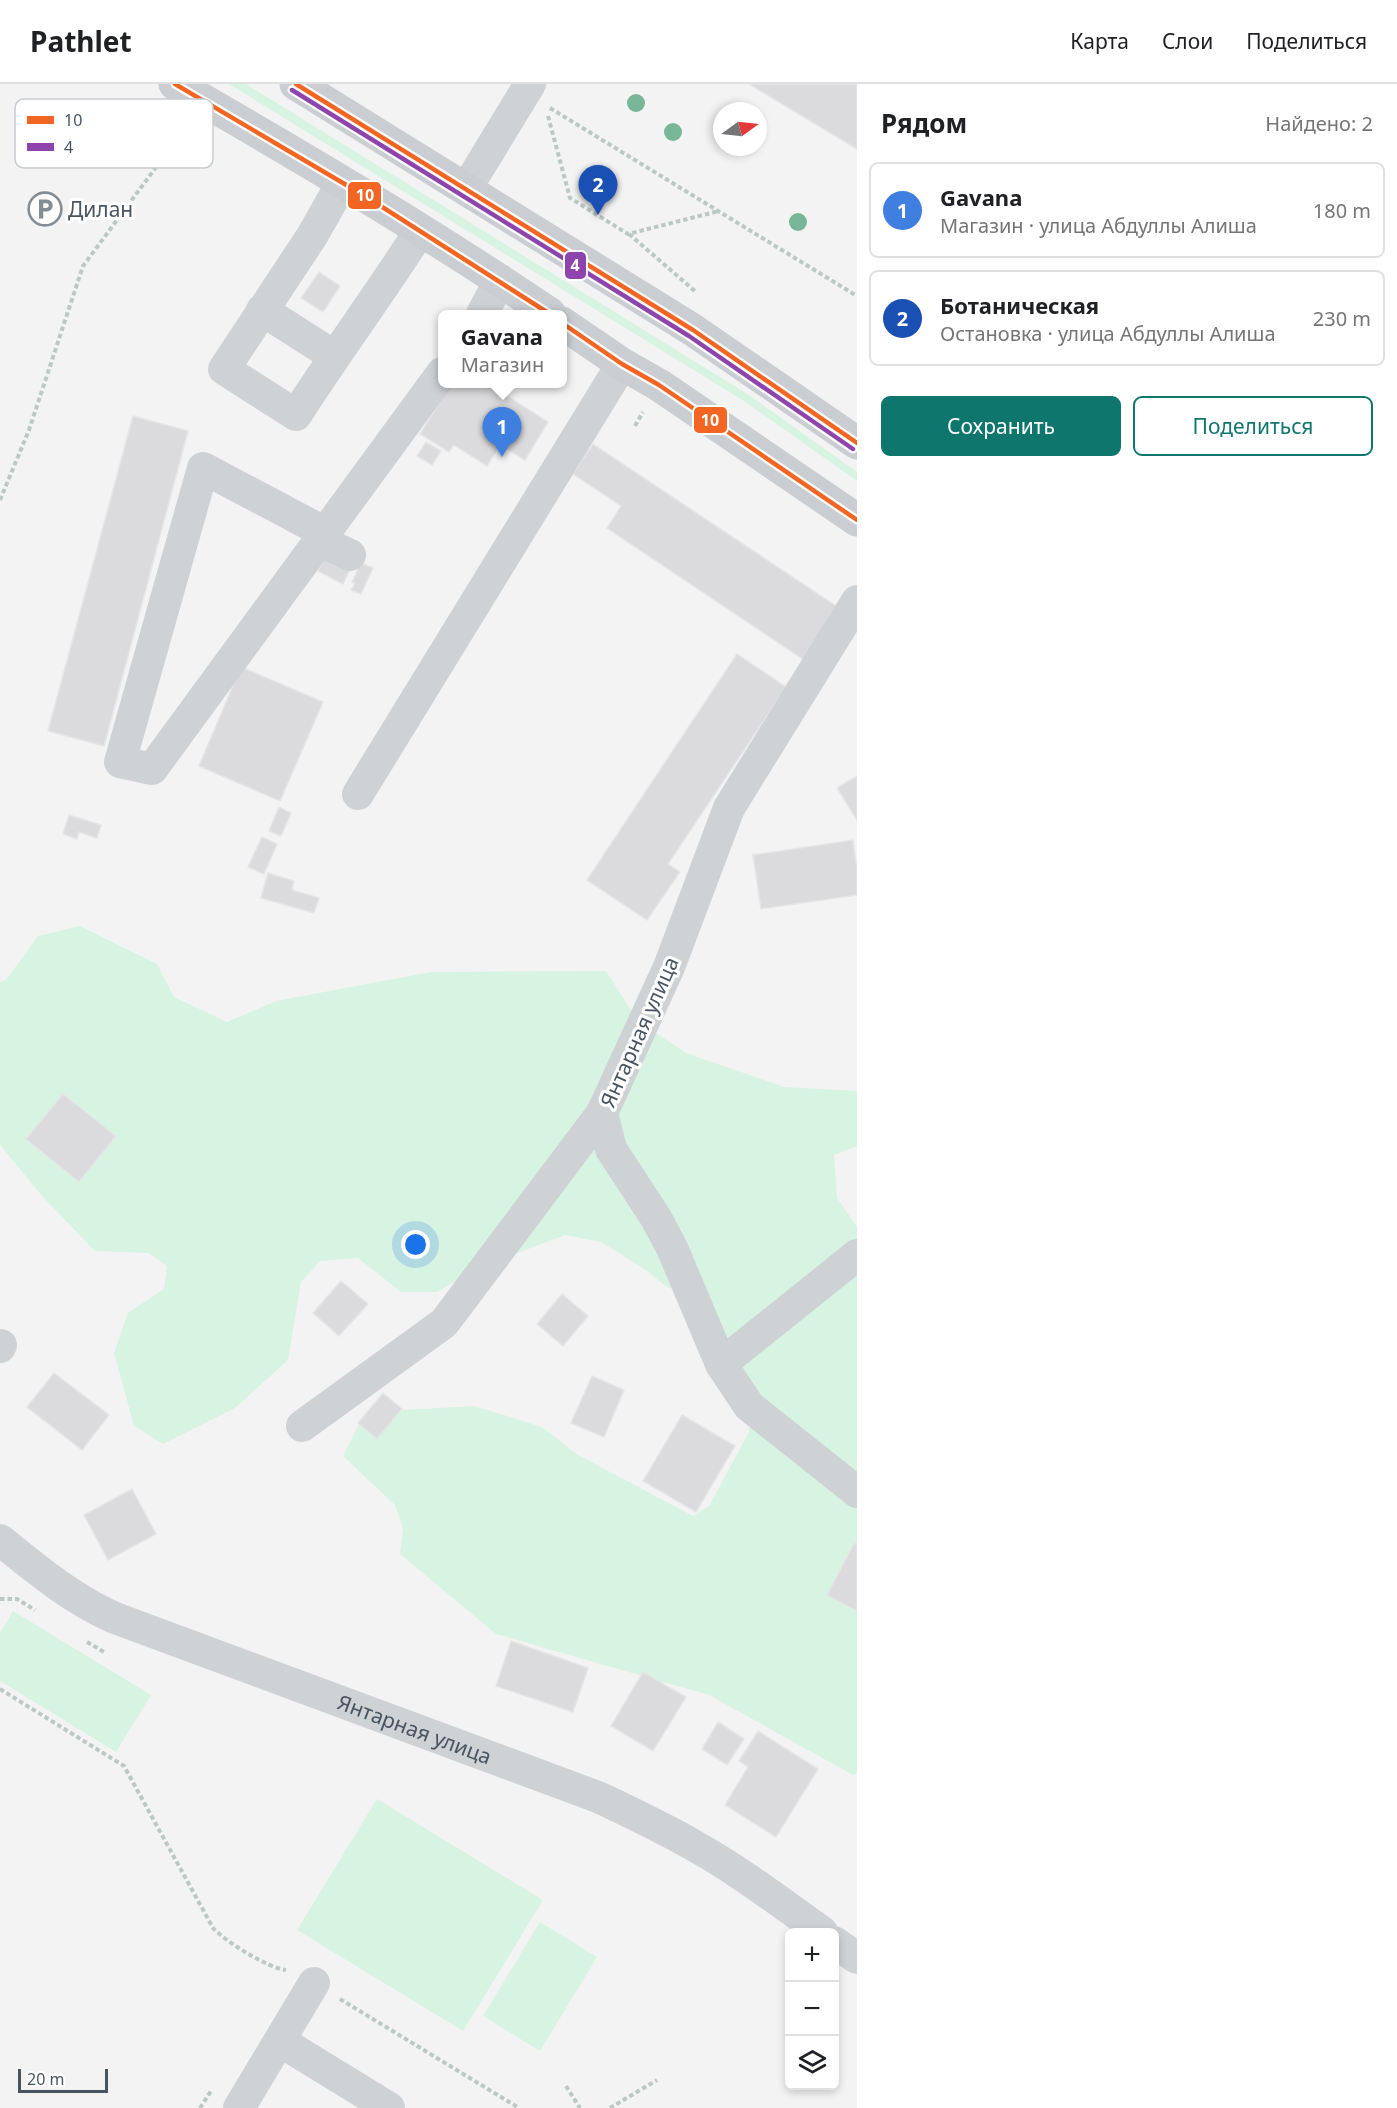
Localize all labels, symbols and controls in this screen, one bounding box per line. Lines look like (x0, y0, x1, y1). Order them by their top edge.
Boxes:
text: Pathlet (30, 22, 132, 60)
text: Карта (1070, 27, 1129, 55)
text: Слои (1162, 27, 1213, 55)
text: Поделиться (1246, 27, 1367, 55)
legend (15, 99, 213, 168)
north arrow (713, 102, 767, 156)
text: Рядом (881, 105, 967, 141)
text: 10 (64, 109, 82, 131)
text: Найдено: 2 (1265, 110, 1373, 137)
text: 4 (64, 136, 73, 158)
pin: 2 (578, 166, 618, 215)
line badge: 10 (347, 181, 382, 210)
text: Gavana (940, 182, 1022, 212)
text: 10 (356, 184, 374, 206)
parking icon: Дилан (27, 191, 63, 227)
place label: Дилан (68, 195, 133, 223)
text: 1 (897, 197, 908, 224)
text: 180 m (1313, 197, 1371, 224)
text: Магазин · улица Абдуллы Алиша (940, 212, 1257, 239)
line badge: 4 (564, 251, 587, 280)
text: 4 (570, 254, 580, 276)
text: Ботаническая (940, 290, 1099, 320)
text: 2 (897, 305, 908, 332)
text: 230 m (1313, 305, 1371, 332)
popup (438, 310, 567, 388)
text: Остановка · улица Абдуллы Алиша (940, 320, 1276, 347)
text: Gavana (461, 321, 543, 351)
text: Магазин (461, 351, 544, 378)
button: Сохранить (881, 396, 1121, 456)
button: Поделиться (1133, 396, 1373, 456)
line badge: 10 (693, 406, 728, 434)
pin: 1 (482, 408, 522, 457)
text: 10 (701, 409, 719, 431)
street label: Янтарная улица (593, 952, 685, 1112)
your location (401, 1230, 430, 1259)
street label: Янтарная улица (334, 1688, 496, 1770)
map controls (785, 1928, 839, 2090)
button: + (785, 1928, 839, 1982)
button: − (785, 1982, 839, 2036)
button: layers (785, 2036, 839, 2090)
scale bar (18, 2066, 108, 2094)
text: 20 m (27, 2068, 64, 2090)

